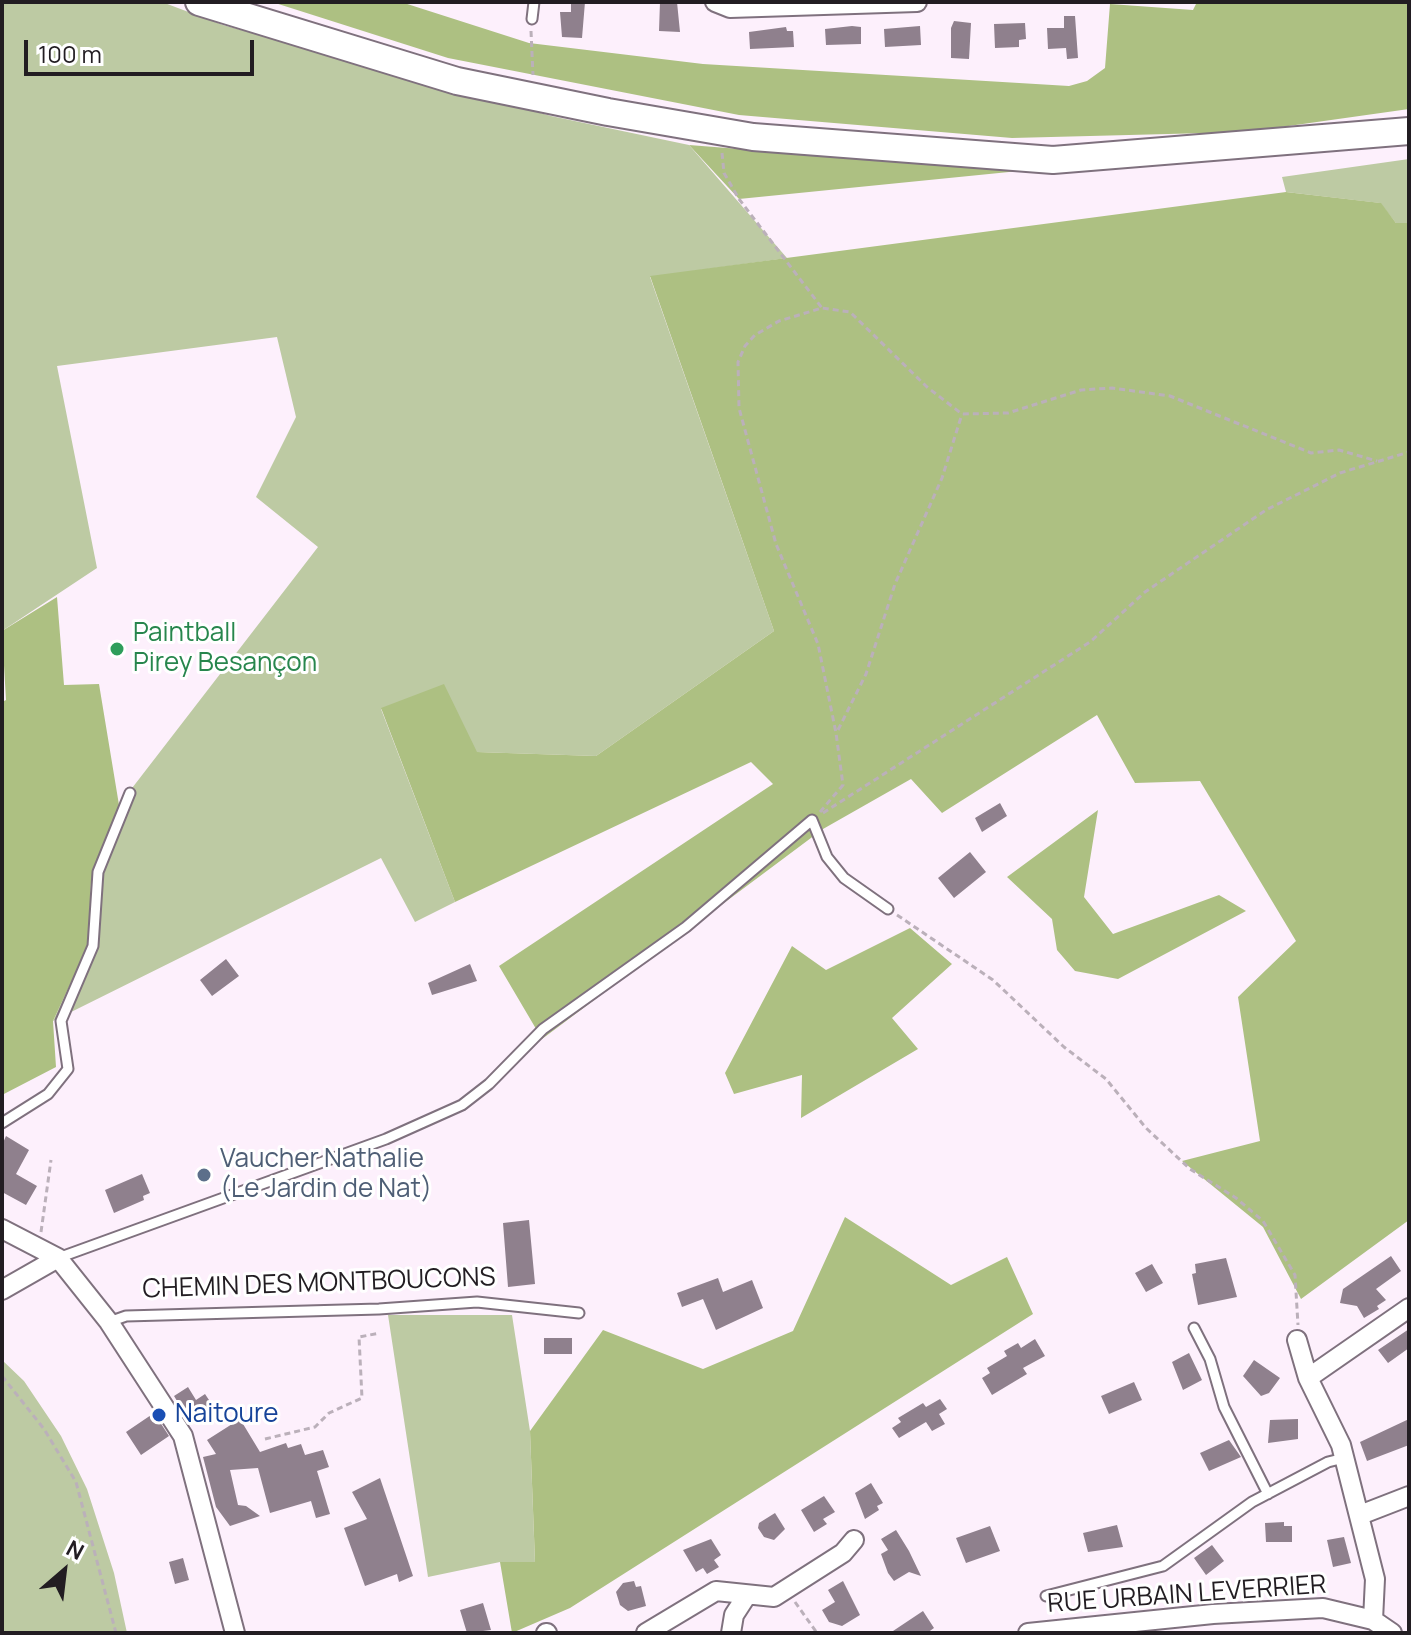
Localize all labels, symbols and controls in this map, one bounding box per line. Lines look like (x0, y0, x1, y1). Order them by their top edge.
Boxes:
scale bar (28, 24, 258, 74)
text: 100 m (38, 37, 102, 70)
place label: Paintball Pirey Besançon (133, 618, 317, 680)
marker: Paintball Pirey Besançon (108, 640, 126, 658)
place label: Vaucher Nathalie (Le Jardin de Nat) (220, 1144, 432, 1206)
marker: Vaucher Nathalie (Le Jardin de Nat) (195, 1166, 213, 1184)
street label: CHEMIN DES MONTBOUCONS (142, 1262, 496, 1306)
place label: Naitoure (175, 1399, 278, 1431)
marker: Naitoure (150, 1406, 168, 1424)
north arrow (24, 1531, 104, 1611)
text: N (61, 1533, 89, 1567)
street label: RUE URBAIN LEVERRIER (1047, 1570, 1327, 1620)

